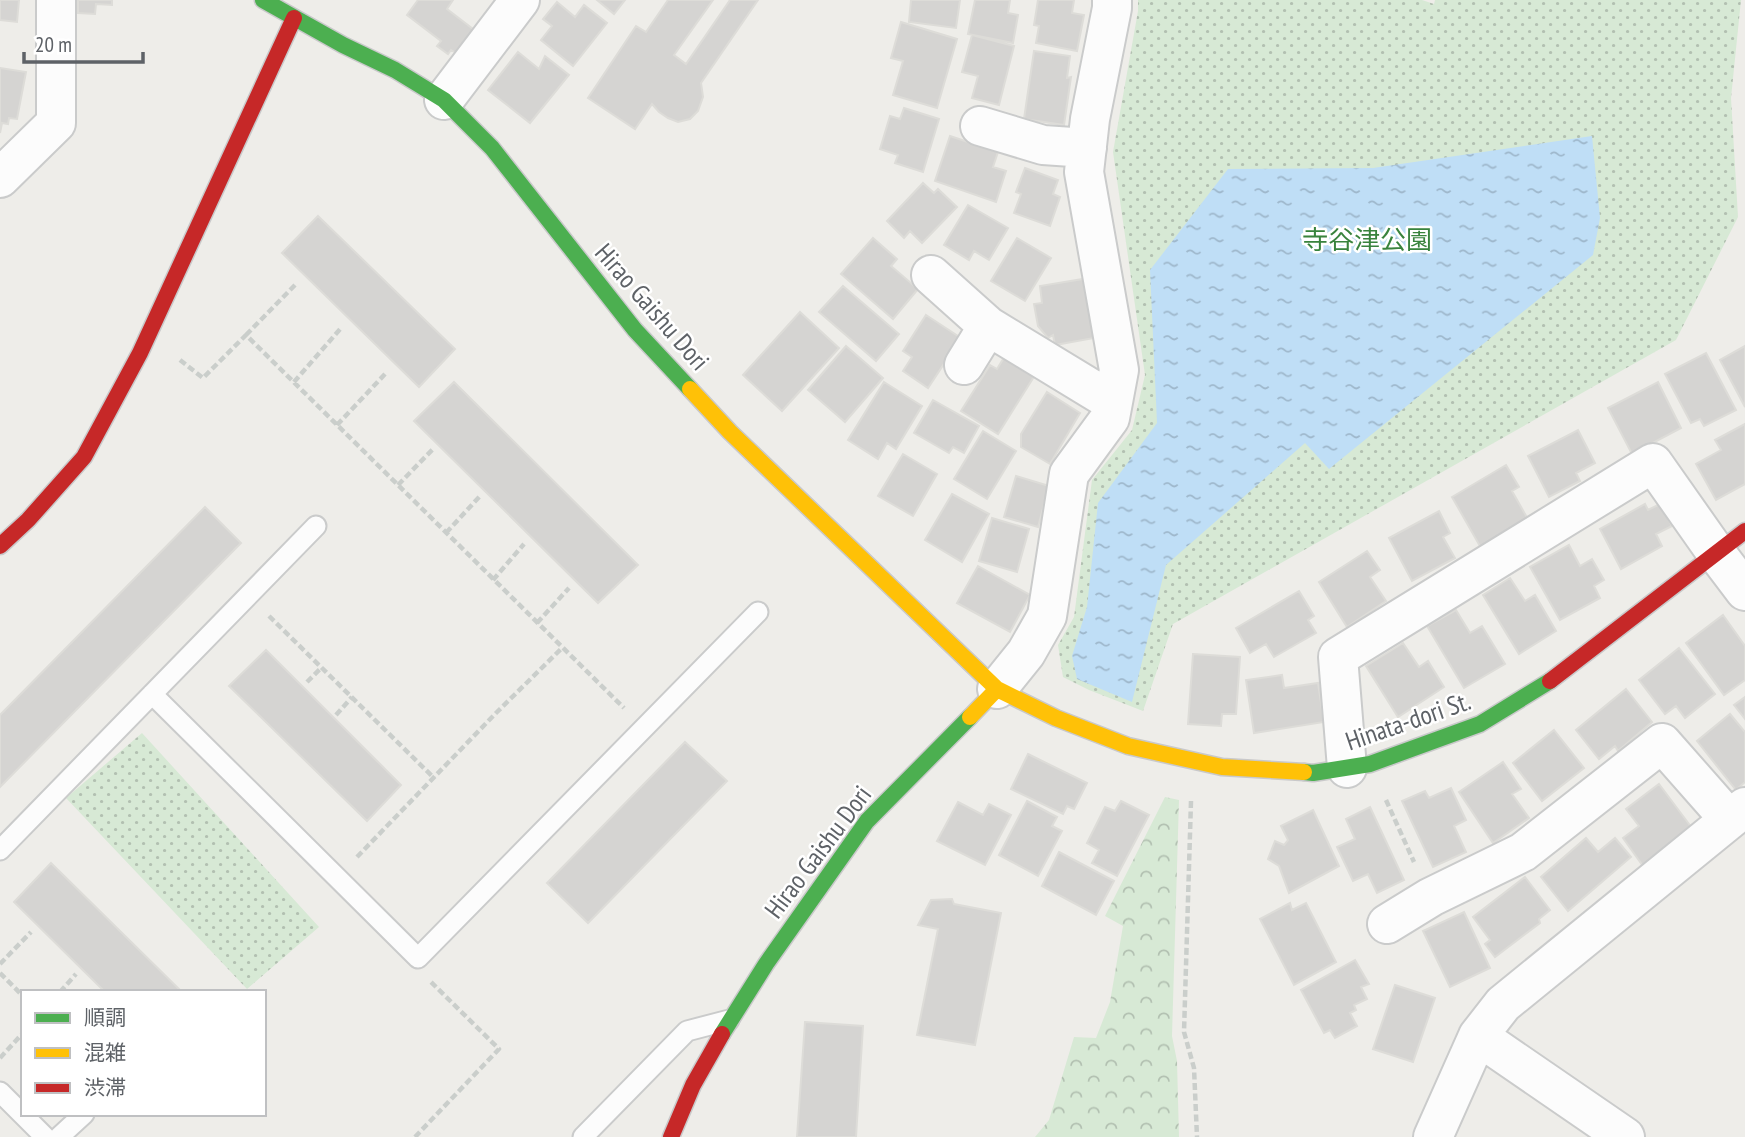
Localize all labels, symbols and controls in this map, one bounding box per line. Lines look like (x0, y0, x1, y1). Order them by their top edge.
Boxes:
scale bar (24, 21, 144, 65)
text: 20 m (35, 31, 72, 58)
park label: 寺谷津公園 (1302, 223, 1432, 256)
street label: Hirao Gaishu Dori (588, 236, 716, 377)
street label: Hinata-dori St. (1341, 684, 1475, 757)
street label: Hirao Gaishu Dori (757, 779, 878, 924)
legend (21, 990, 266, 1116)
text: 順調 (84, 1004, 126, 1031)
text: 混雑 (84, 1039, 126, 1066)
text: 渋滞 (84, 1074, 126, 1101)

